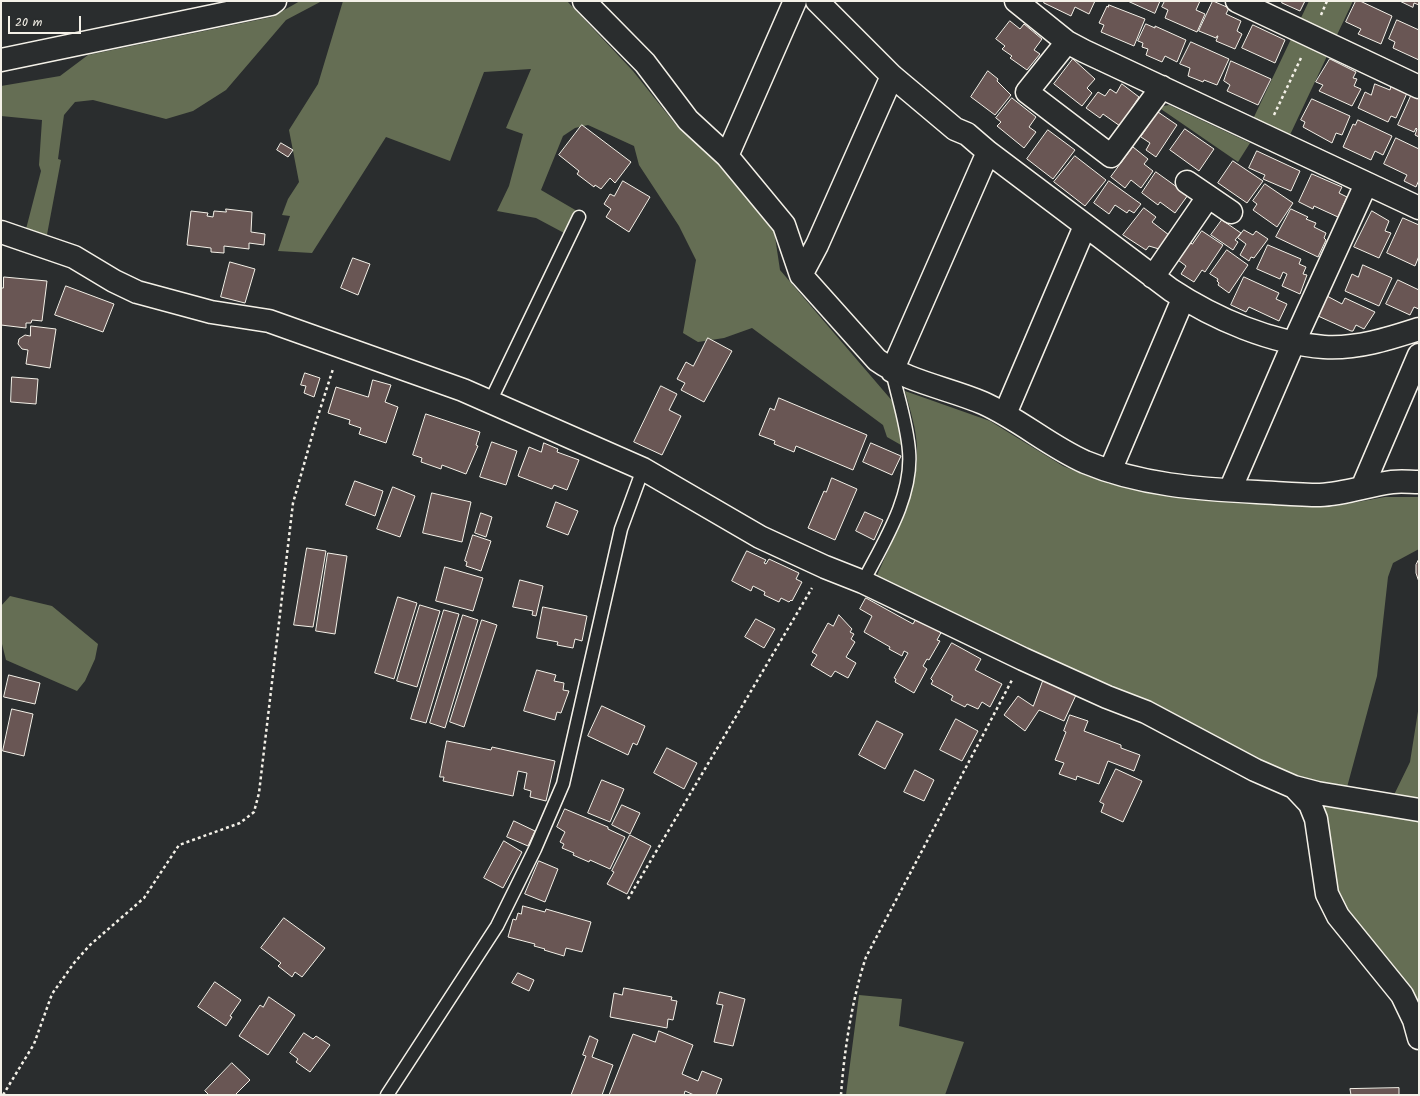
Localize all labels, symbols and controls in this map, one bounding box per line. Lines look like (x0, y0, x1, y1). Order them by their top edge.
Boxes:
scale bar (10, 8, 83, 34)
text: 20 m (15, 13, 42, 32)

